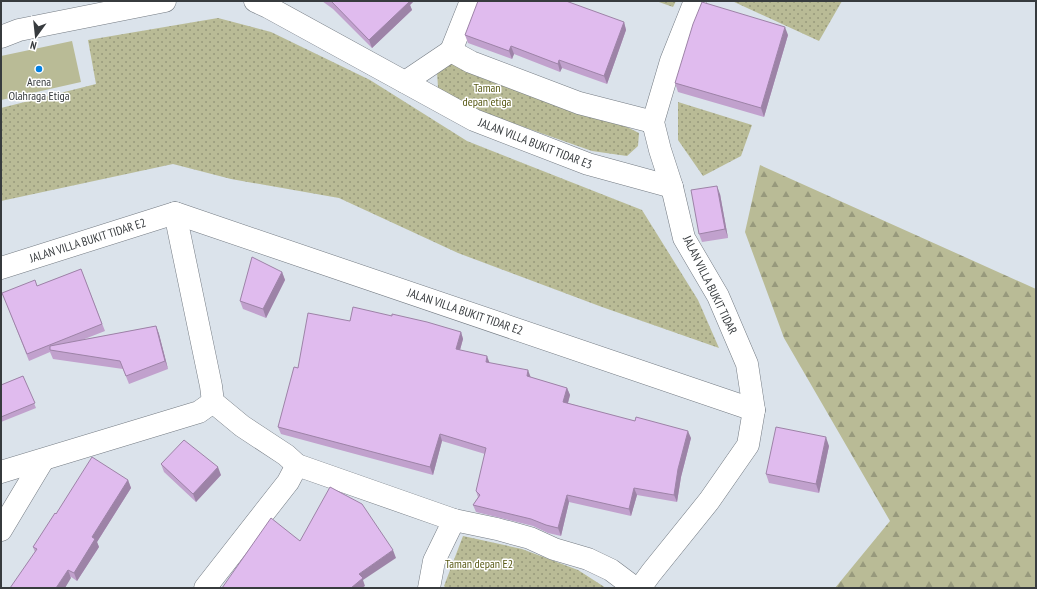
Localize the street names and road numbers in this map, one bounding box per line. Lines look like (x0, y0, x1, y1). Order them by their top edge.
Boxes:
street label: JALAN VILLA BUKIT TIDAR E3 (475, 114, 594, 172)
street label: JALAN VILLA BUKIT TIDAR E2 (27, 215, 148, 266)
street label: JALAN VILLA BUKIT TIDAR (680, 232, 741, 337)
street label: JALAN VILLA BUKIT TIDAR E2 (405, 284, 525, 338)

